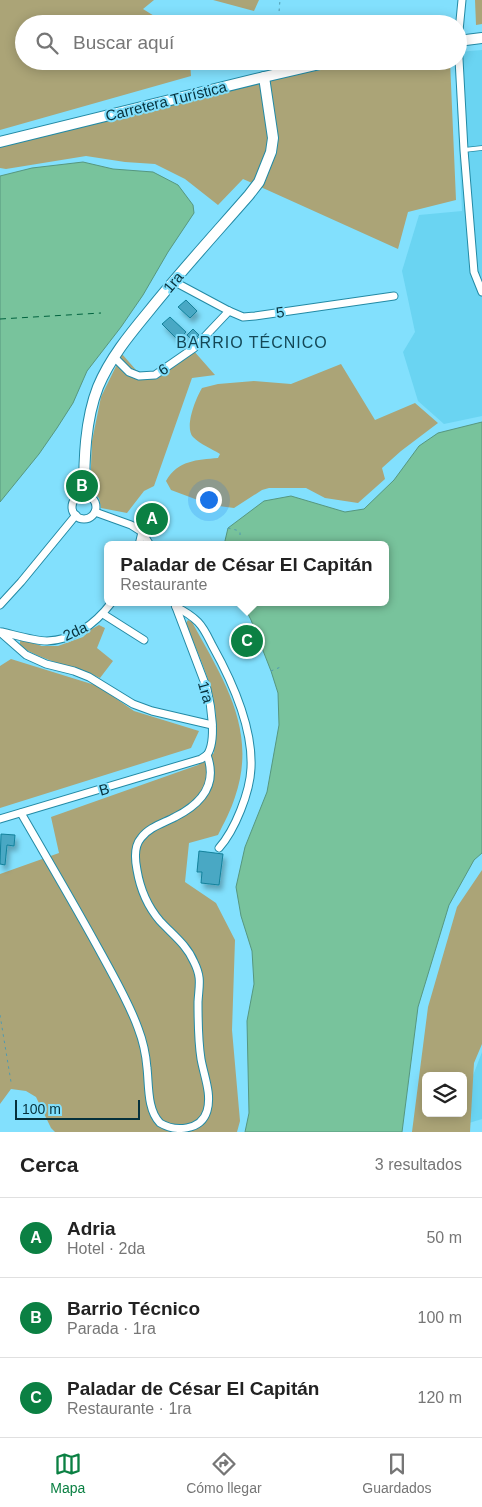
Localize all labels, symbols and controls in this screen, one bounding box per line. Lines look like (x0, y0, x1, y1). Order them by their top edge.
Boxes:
search box (15, 15, 467, 70)
icon: search (33, 29, 61, 57)
text: Buscar aquí (73, 32, 174, 53)
street label: Carretera Turística (104, 78, 229, 124)
street label: 1ra (160, 268, 187, 296)
street label: 5 (275, 303, 285, 321)
district label: BARRIO TÉCNICO (176, 333, 328, 351)
street label: 6 (155, 360, 171, 378)
pin: B (66, 467, 98, 505)
your location (196, 487, 222, 513)
pin: A (136, 500, 168, 538)
popup (104, 541, 389, 606)
text: Paladar de César El Capitán (120, 554, 373, 575)
text: Restaurante (120, 576, 207, 593)
street label: 2da (60, 618, 91, 644)
pin: C (231, 622, 263, 660)
street label: 1ra (195, 679, 217, 705)
street label: B (97, 779, 111, 799)
map controls (422, 1072, 467, 1117)
button: layers (422, 1072, 467, 1117)
scale bar (15, 1097, 140, 1120)
text: 100 m (22, 1101, 61, 1117)
text: Cerca (20, 1153, 78, 1176)
text: 3 resultados (375, 1156, 462, 1173)
text: Adria (67, 1218, 116, 1239)
text: A (30, 1229, 42, 1246)
text: 50 m (426, 1229, 462, 1246)
text: Hotel · 2da (67, 1240, 145, 1257)
text: Barrio Técnico (67, 1298, 200, 1319)
text: B (30, 1309, 42, 1326)
text: 100 m (418, 1309, 462, 1326)
text: Parada · 1ra (67, 1320, 156, 1337)
text: Paladar de César El Capitán (67, 1378, 319, 1399)
text: C (30, 1389, 42, 1406)
text: 120 m (418, 1389, 462, 1406)
text: Restaurante · 1ra (67, 1400, 192, 1417)
tab: Mapa (50, 1450, 85, 1496)
tab: Cómo llegar (186, 1450, 262, 1496)
tab: Guardados (362, 1450, 432, 1496)

